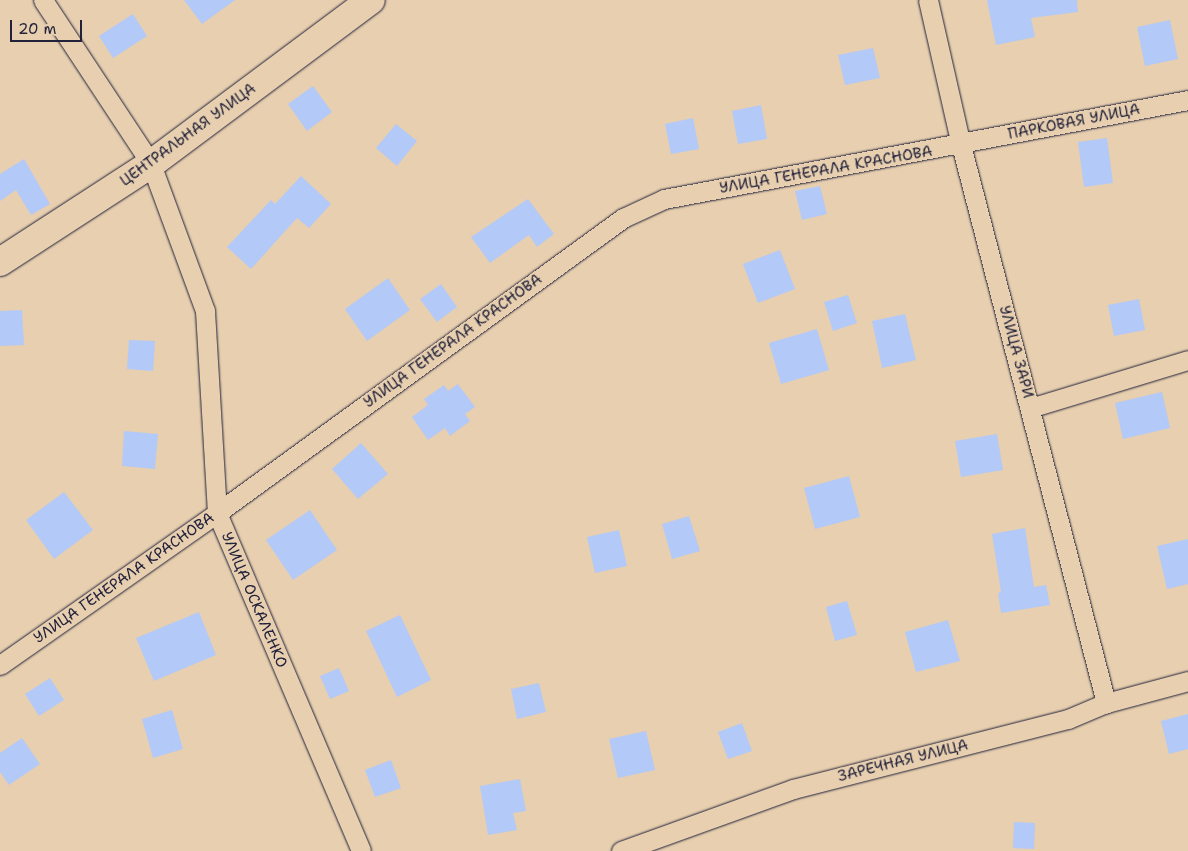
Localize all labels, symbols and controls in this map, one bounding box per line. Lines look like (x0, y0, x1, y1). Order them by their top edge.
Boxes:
scale bar (12, 10, 85, 42)
text: 20 m (18, 19, 57, 39)
street label: ЦЕНТРАЛЬНАЯ УЛИЦА (117, 80, 259, 190)
street label: ПАРКОВАЯ УЛИЦА (1006, 100, 1142, 144)
street label: УЛИЦА ГЕНЕРАЛА КРАСНОВА (718, 142, 934, 198)
street label: УЛИЦА ГЕНЕРАЛА КРАСНОВА (360, 270, 546, 412)
street label: УЛИЦА ЗАРИ (995, 304, 1037, 400)
street label: УЛИЦА ГЕНЕРАЛА КРАСНОВА (30, 509, 218, 647)
street label: УЛИЦА ОСКАЛЕНКО (217, 529, 291, 671)
street label: ЗАРЕЧНАЯ УЛИЦА (836, 736, 970, 786)

